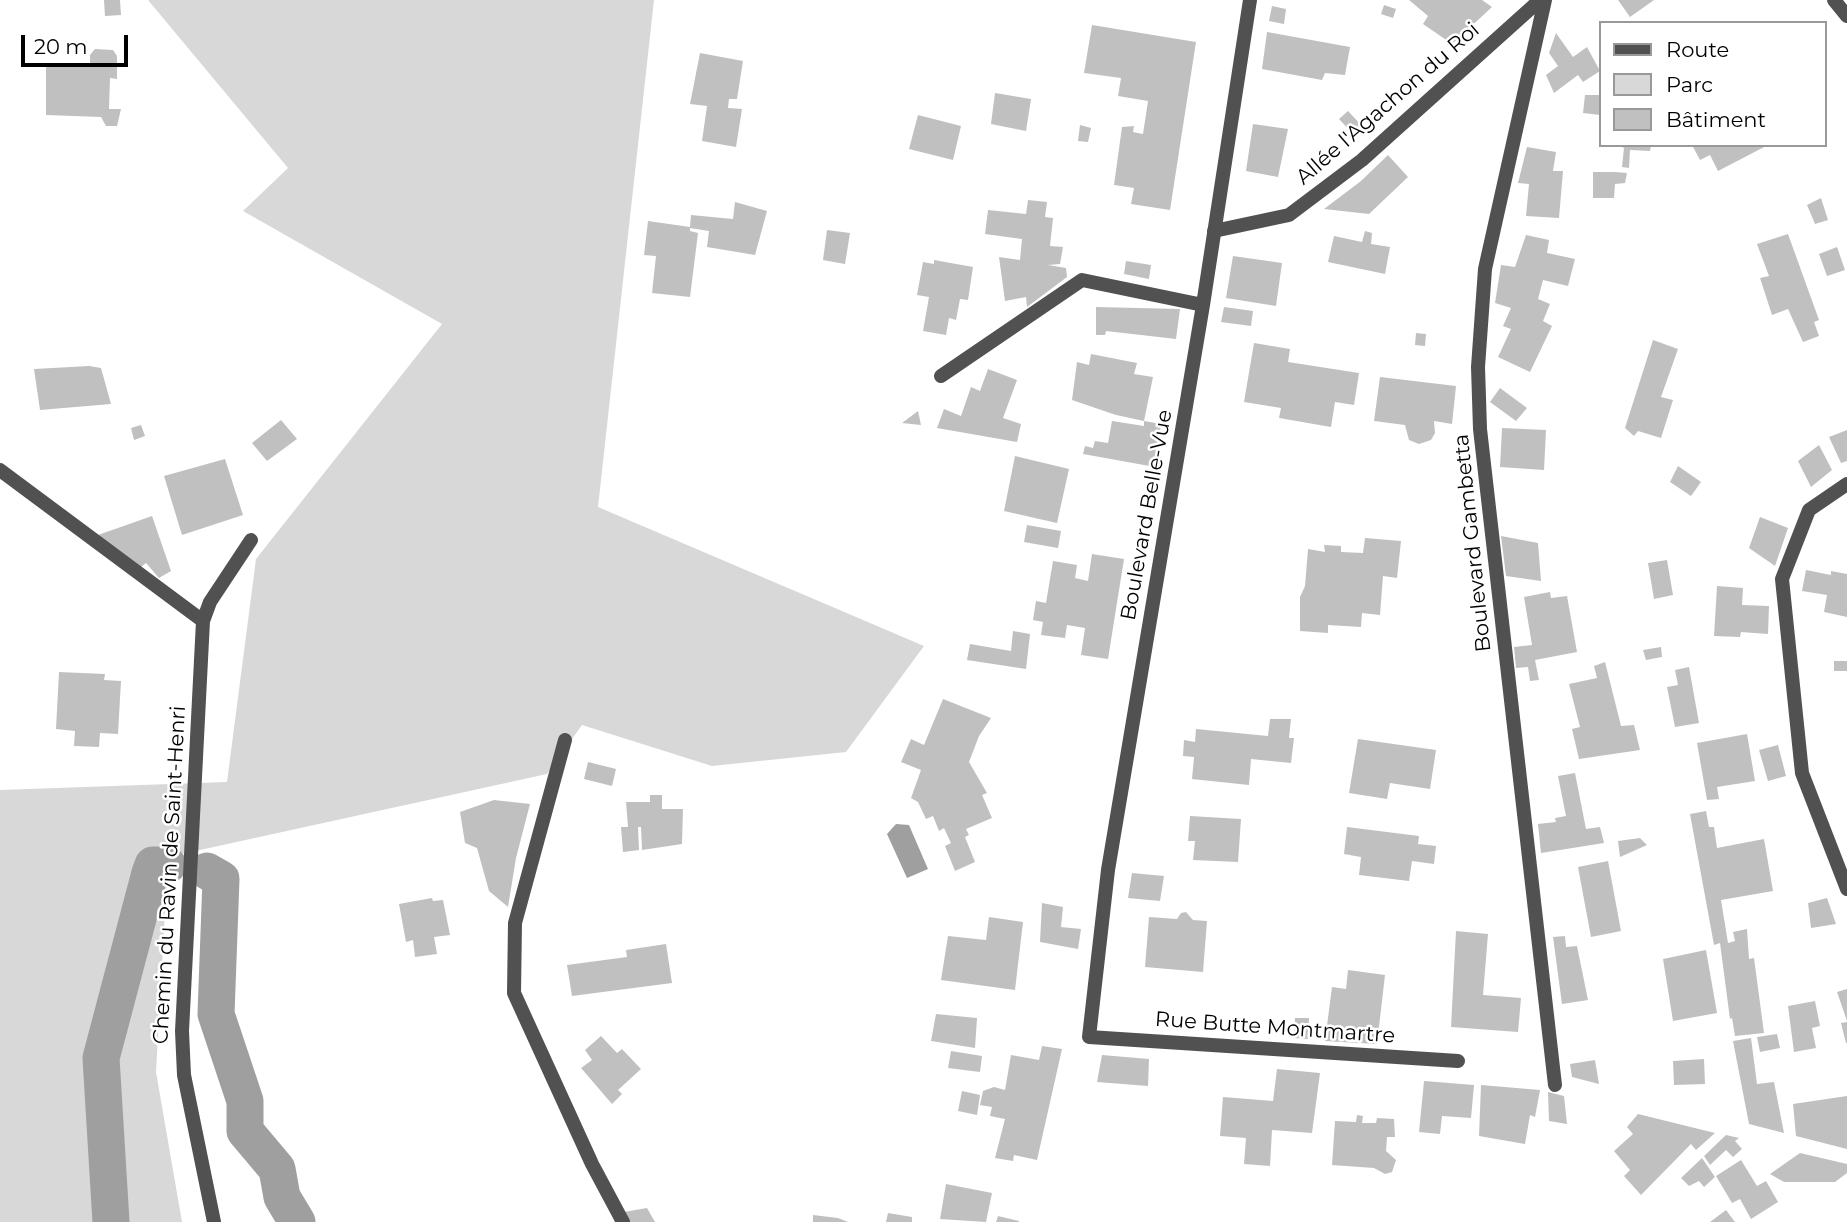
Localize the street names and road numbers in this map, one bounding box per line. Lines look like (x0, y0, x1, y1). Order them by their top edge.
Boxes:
street label: Allée l'Agachon du Roi (1291, 18, 1485, 190)
street label: Boulevard Belle-Vue (1116, 408, 1178, 622)
street label: Boulevard Gambetta (1449, 433, 1497, 653)
street label: Chemin du Ravin de Saint-Henri (149, 705, 191, 1045)
street label: Rue Butte Montmartre (1154, 1007, 1396, 1049)

